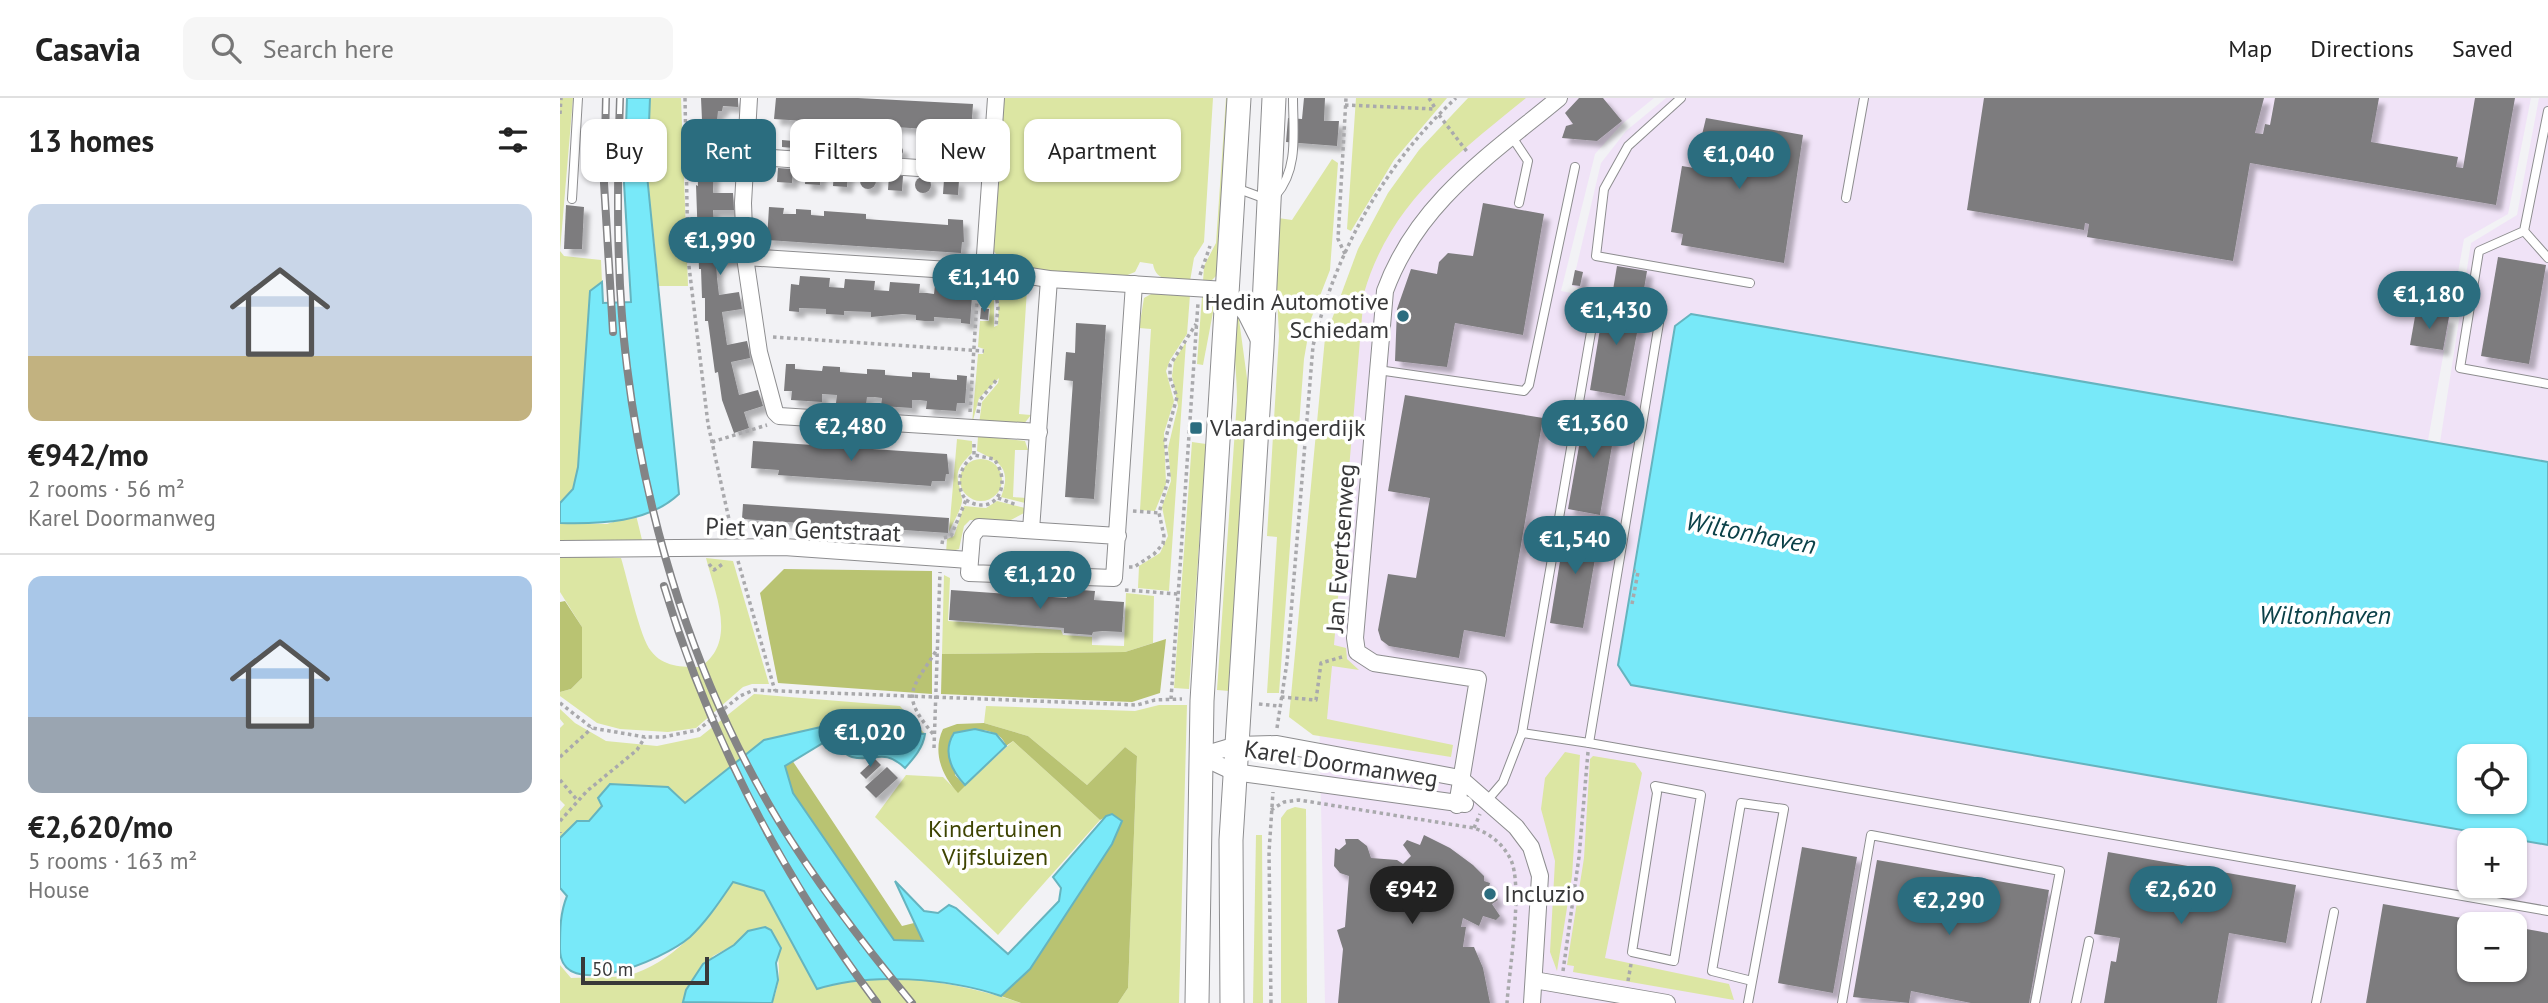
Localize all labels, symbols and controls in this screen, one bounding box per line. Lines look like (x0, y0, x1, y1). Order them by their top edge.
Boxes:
search box (183, 17, 673, 80)
text: Casavia (35, 27, 141, 70)
icon: search (207, 29, 245, 67)
text: Search here (263, 32, 394, 65)
text: Map (2228, 33, 2272, 64)
text: Directions (2310, 33, 2414, 64)
text: Saved (2452, 33, 2513, 64)
chip: Buy (581, 119, 667, 182)
chip: Rent (681, 119, 776, 182)
chip: Filters (790, 119, 902, 182)
chip: New (916, 119, 1010, 182)
chip: Apartment (1024, 119, 1181, 182)
text: 13 homes (28, 121, 154, 160)
icon: filters (494, 121, 532, 159)
pin: €1,040 (1682, 132, 1796, 191)
text: €1,040 (1703, 139, 1775, 168)
pin: €1,990 (663, 218, 777, 277)
text: €1,990 (684, 225, 756, 254)
icon: home (217, 249, 343, 375)
pin: €1,140 (927, 254, 1041, 314)
text: €1,140 (948, 262, 1020, 291)
pin: €1,180 (2372, 272, 2486, 331)
text: €1,180 (2393, 279, 2465, 308)
place label: Hedin Automotive Schiedam (1204, 286, 1389, 345)
pin: €1,430 (1559, 288, 1673, 347)
text: €1,430 (1580, 295, 1652, 324)
marker: Hedin Automotive Schiedam (1395, 308, 1411, 324)
pin: €1,360 (1536, 400, 1650, 460)
pin: €2,480 (794, 404, 908, 463)
text: €1,360 (1557, 408, 1629, 437)
text: €2,480 (815, 411, 887, 440)
place label: Vlaardingerdijk (1209, 412, 1366, 443)
marker: Vlaardingerdijk (1188, 420, 1204, 436)
text: €942/mo (28, 435, 149, 474)
street label: Jan Evertsenweg (1319, 462, 1362, 635)
text: 2 rooms · 56 m² (28, 474, 185, 503)
text: Karel Doormanweg (28, 503, 216, 532)
water label: Wiltonhaven (1683, 504, 1819, 561)
street label: Piet van Gentstraat (705, 511, 901, 548)
pin: €1,540 (1518, 517, 1632, 576)
text: €1,540 (1539, 524, 1611, 553)
pin: €1,120 (983, 552, 1097, 611)
text: €1,120 (1004, 559, 1076, 588)
water label: Wiltonhaven (2259, 598, 2391, 631)
icon: home (217, 621, 343, 747)
pin: €1,020 (813, 710, 927, 769)
text: €1,020 (834, 717, 906, 746)
street label: Karel Doormanweg (1242, 733, 1440, 794)
map controls (2457, 744, 2527, 982)
button: locate (2457, 744, 2527, 814)
text: €2,620/mo (28, 807, 173, 846)
park label: Kindertuinen Vijfsluizen (928, 813, 1062, 872)
button: + (2457, 828, 2527, 898)
text: 5 rooms · 163 m² (28, 846, 197, 875)
pin: €942 (1371, 866, 1453, 926)
pin: €2,620 (2124, 866, 2238, 926)
text: €942 (1386, 874, 1438, 903)
text: €2,620 (2145, 874, 2217, 903)
text: House (28, 875, 90, 904)
place label: Incluzio (1504, 878, 1585, 909)
pin: €2,290 (1892, 878, 2006, 937)
text: €2,290 (1913, 885, 1985, 914)
marker: Incluzio (1482, 886, 1498, 902)
button: − (2457, 912, 2527, 982)
scale bar (581, 954, 709, 986)
text: 50 m (592, 957, 633, 981)

